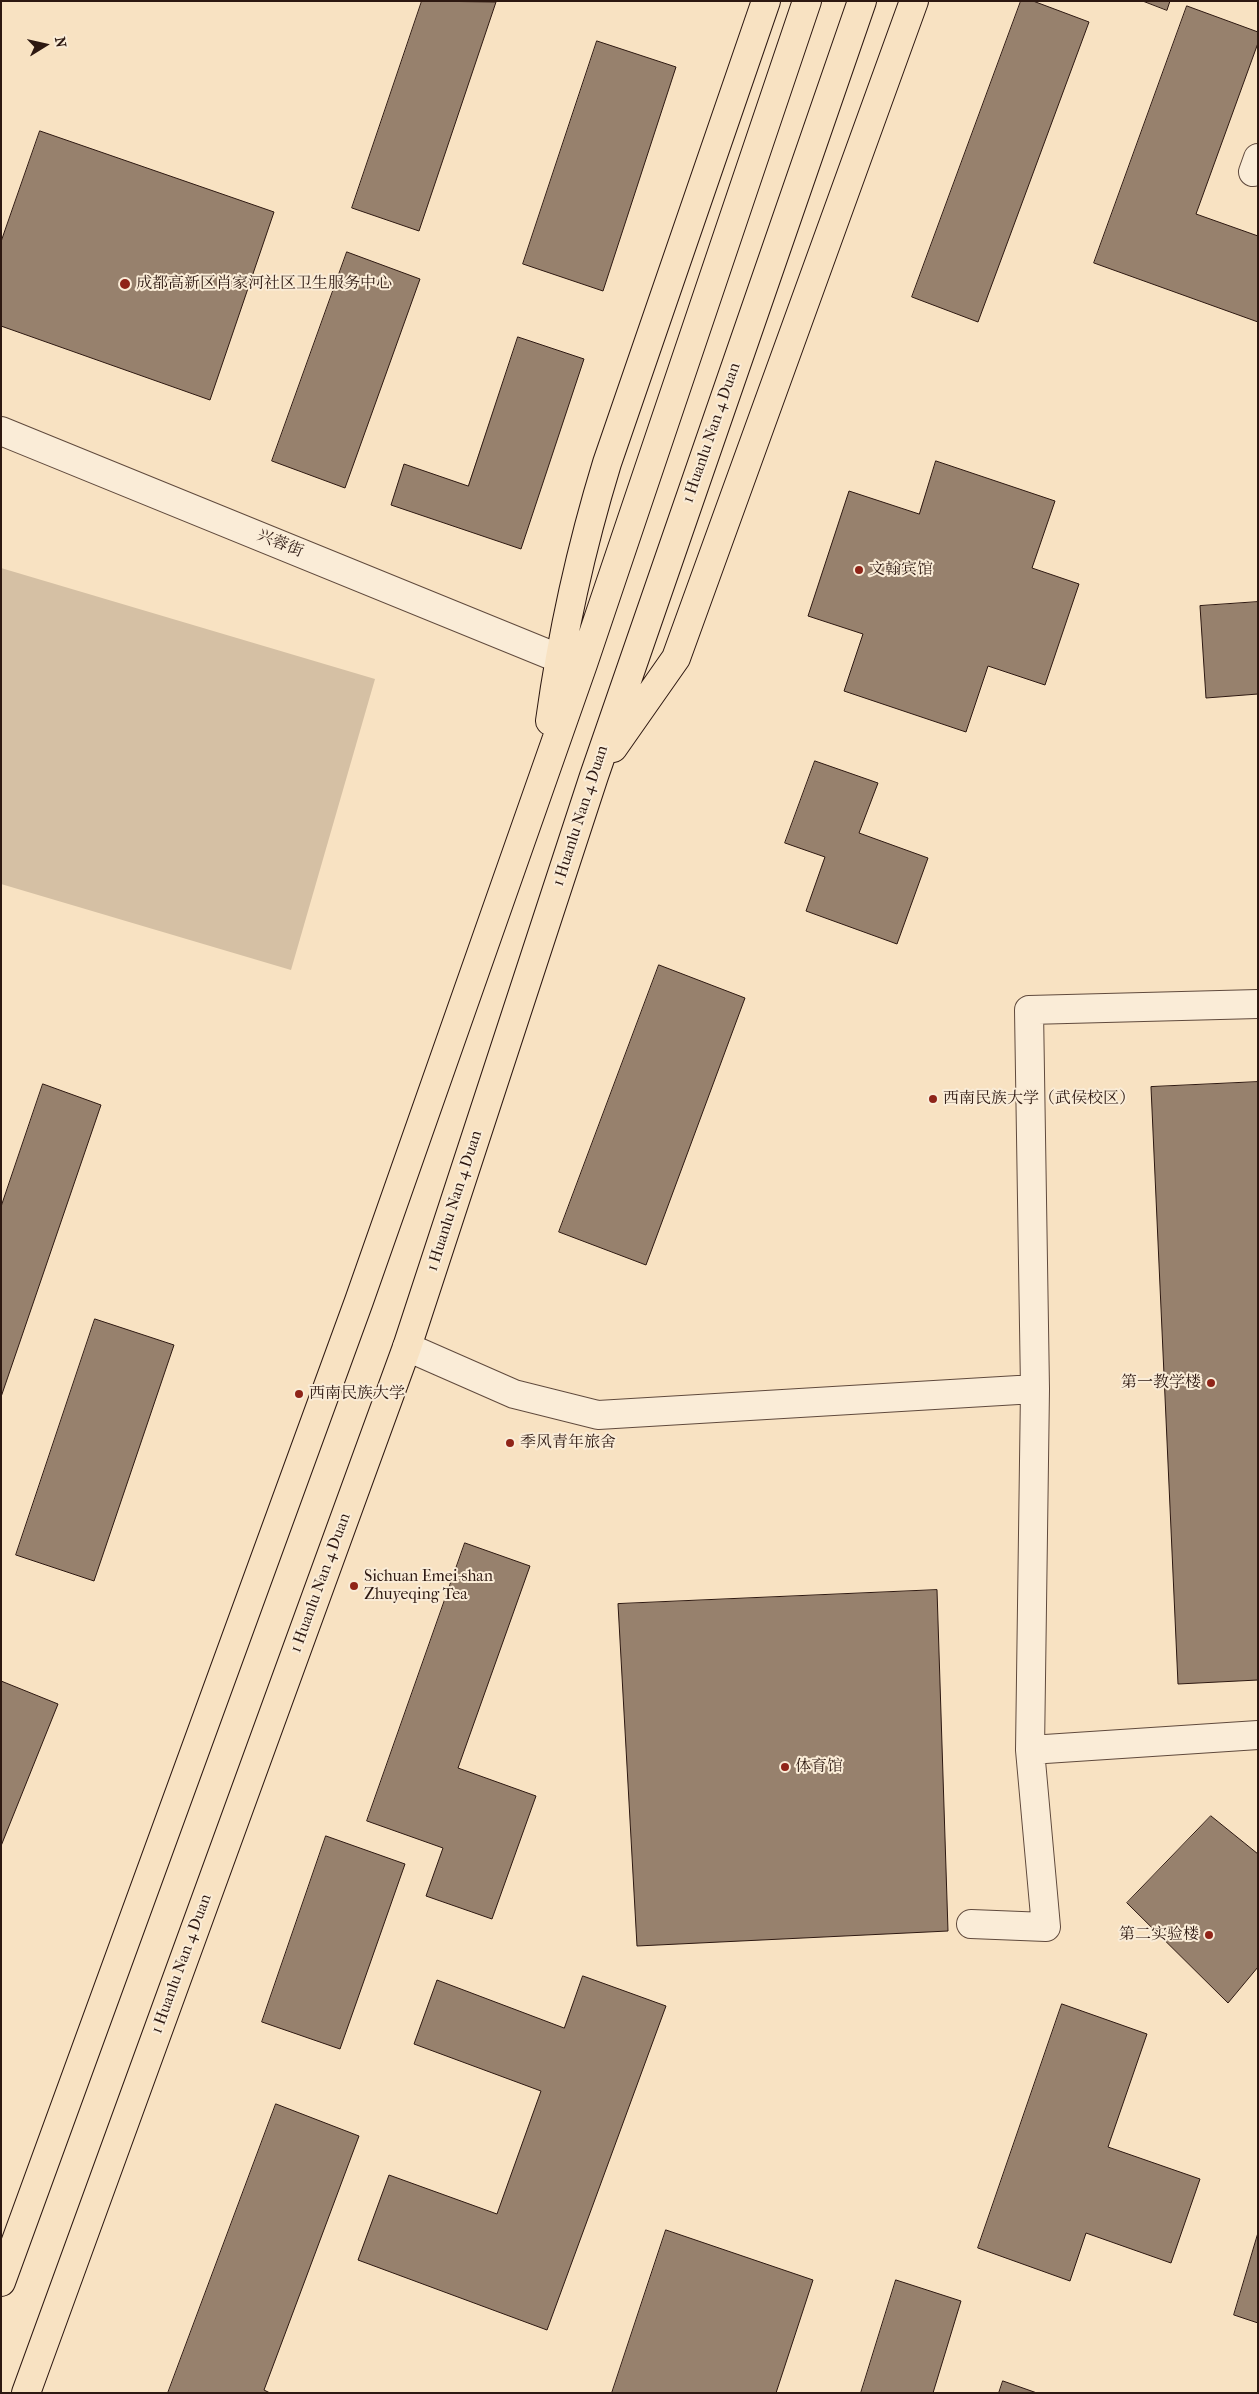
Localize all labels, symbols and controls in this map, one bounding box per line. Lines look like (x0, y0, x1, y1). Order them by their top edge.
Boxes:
north arrow (20, 20, 70, 70)
text: N (51, 36, 70, 49)
place label: 成都高新区肖家河社区卫生服务中心 (136, 274, 392, 294)
marker: 成都高新区肖家河社区卫生服务中心 (118, 277, 132, 291)
street label: 1 Huanlu Nan 4 Duan (679, 360, 745, 506)
street label: 兴蓉街 (254, 526, 306, 562)
place label: 文翰宾馆 (869, 560, 933, 580)
marker: 文翰宾馆 (853, 564, 865, 576)
street label: 1 Huanlu Nan 4 Duan (549, 743, 613, 889)
place label: 西南民族大学（武侯校区） (943, 1089, 1135, 1109)
marker: 西南民族大学（武侯校区） (927, 1093, 939, 1105)
street label: 1 Huanlu Nan 4 Duan (423, 1128, 487, 1274)
place label: 第一教学楼 (1121, 1373, 1201, 1393)
marker: 第一教学楼 (1205, 1377, 1217, 1389)
place label: 西南民族大学 (309, 1384, 405, 1404)
marker: 西南民族大学 (293, 1388, 305, 1400)
place label: 季风青年旅舍 (520, 1433, 616, 1453)
marker: 季风青年旅舍 (504, 1437, 516, 1449)
street label: 1 Huanlu Nan 4 Duan (287, 1511, 355, 1655)
place label: Sichuan Emei-shan Zhuyeqing Tea (364, 1567, 493, 1605)
marker: Sichuan Emei-shan Zhuyeqing Tea (348, 1580, 360, 1592)
place label: 体育馆 (795, 1757, 843, 1777)
marker: 体育馆 (779, 1761, 791, 1773)
street label: 1 Huanlu Nan 4 Duan (148, 1892, 216, 2036)
place label: 第二实验楼 (1119, 1925, 1199, 1945)
marker: 第二实验楼 (1203, 1929, 1215, 1941)

